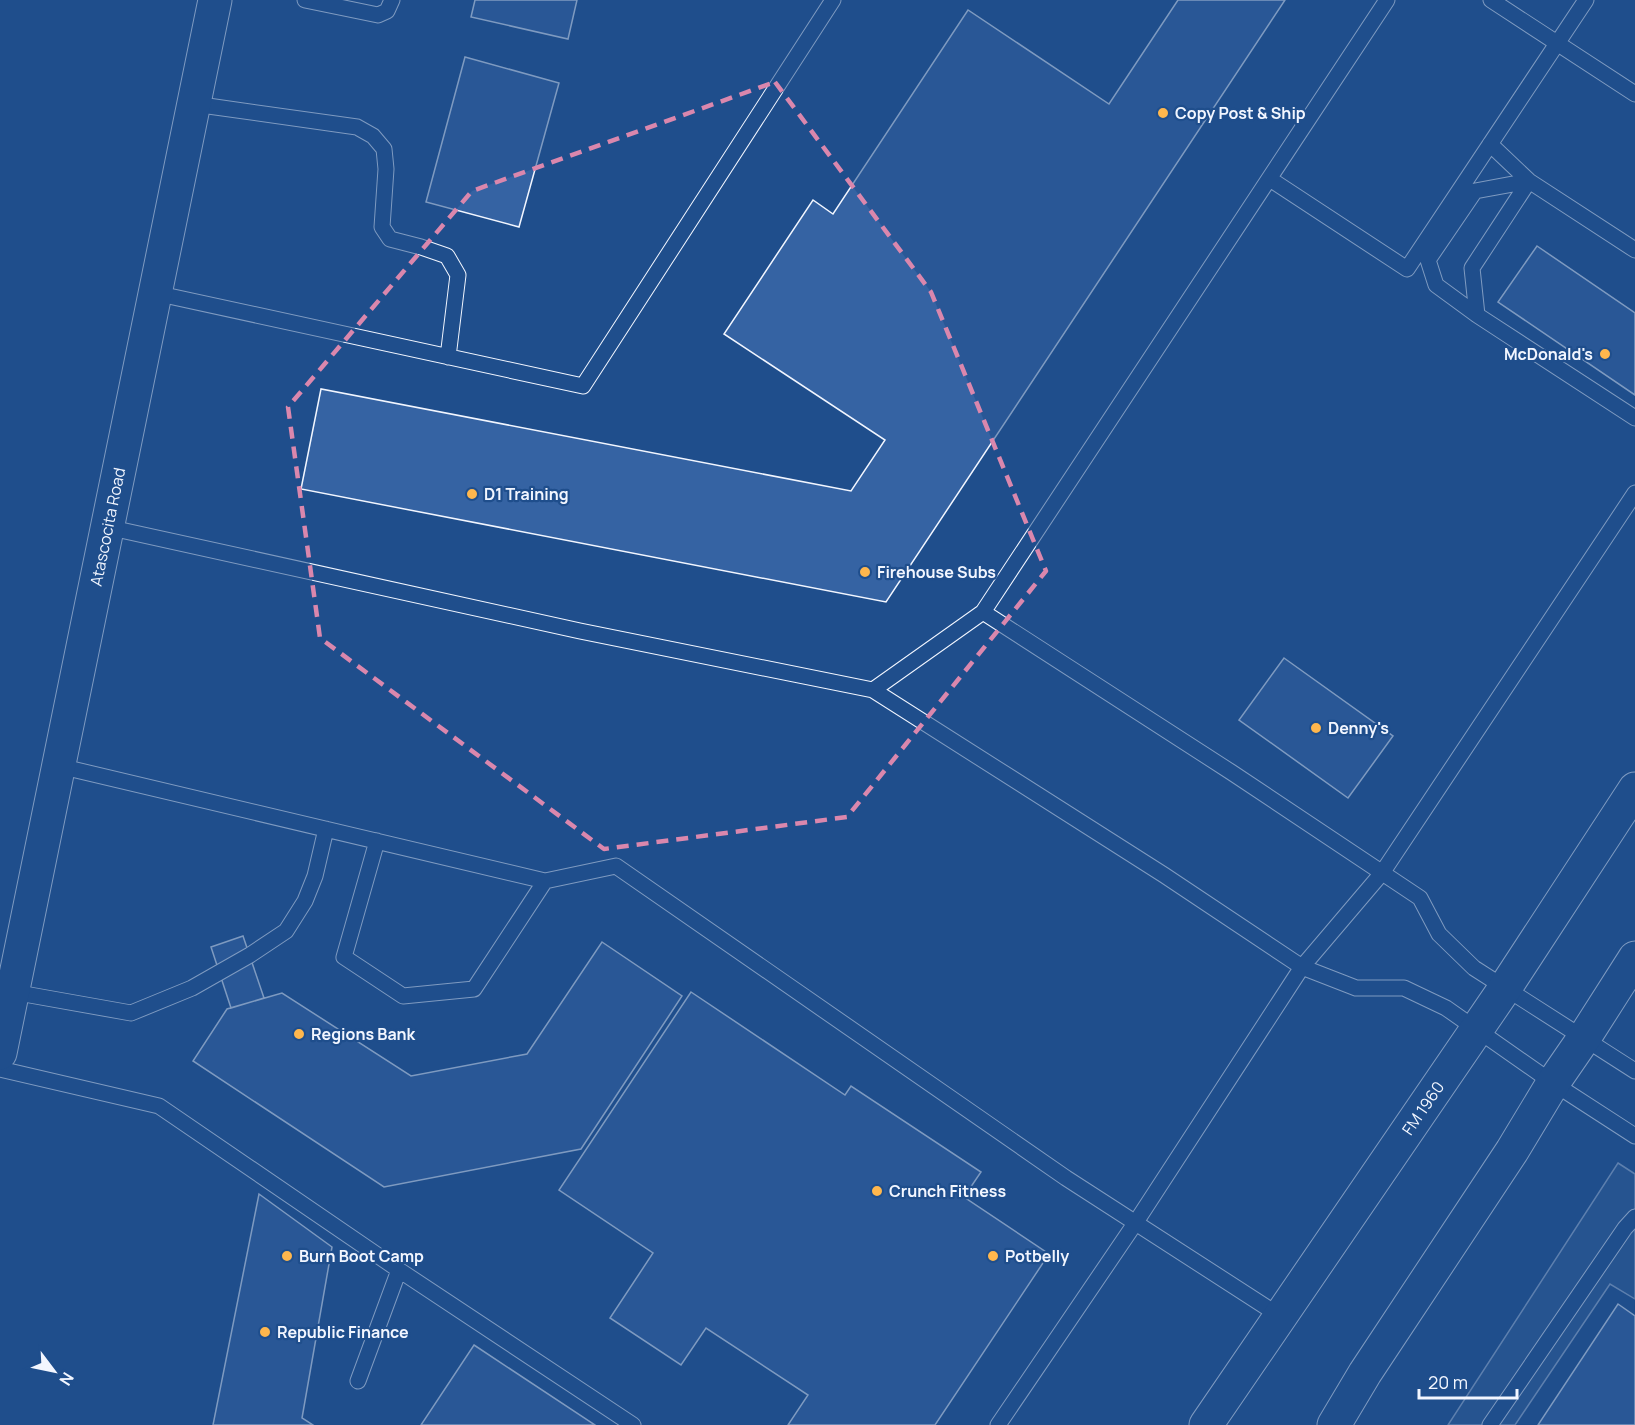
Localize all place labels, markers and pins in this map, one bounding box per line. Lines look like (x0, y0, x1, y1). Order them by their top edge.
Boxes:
place label: Copy Post & Ship (1175, 102, 1306, 124)
marker: Copy Post & Ship (1156, 106, 1170, 120)
place label: McDonald's (1504, 343, 1593, 365)
marker: McDonald's (1598, 347, 1612, 361)
place label: D1 Training (484, 483, 569, 505)
marker: D1 Training (465, 487, 479, 501)
place label: Firehouse Subs (877, 561, 996, 583)
marker: Firehouse Subs (858, 565, 872, 579)
place label: Denny's (1328, 717, 1389, 739)
marker: Denny's (1309, 721, 1323, 735)
place label: Regions Bank (311, 1023, 416, 1045)
marker: Regions Bank (292, 1027, 306, 1041)
place label: Crunch Fitness (889, 1180, 1006, 1202)
marker: Crunch Fitness (870, 1184, 884, 1198)
place label: Burn Boot Camp (299, 1245, 424, 1267)
place label: Potbelly (1005, 1245, 1069, 1267)
marker: Burn Boot Camp (280, 1249, 294, 1263)
marker: Potbelly (986, 1249, 1000, 1263)
place label: Republic Finance (277, 1321, 409, 1343)
marker: Republic Finance (258, 1325, 272, 1339)

